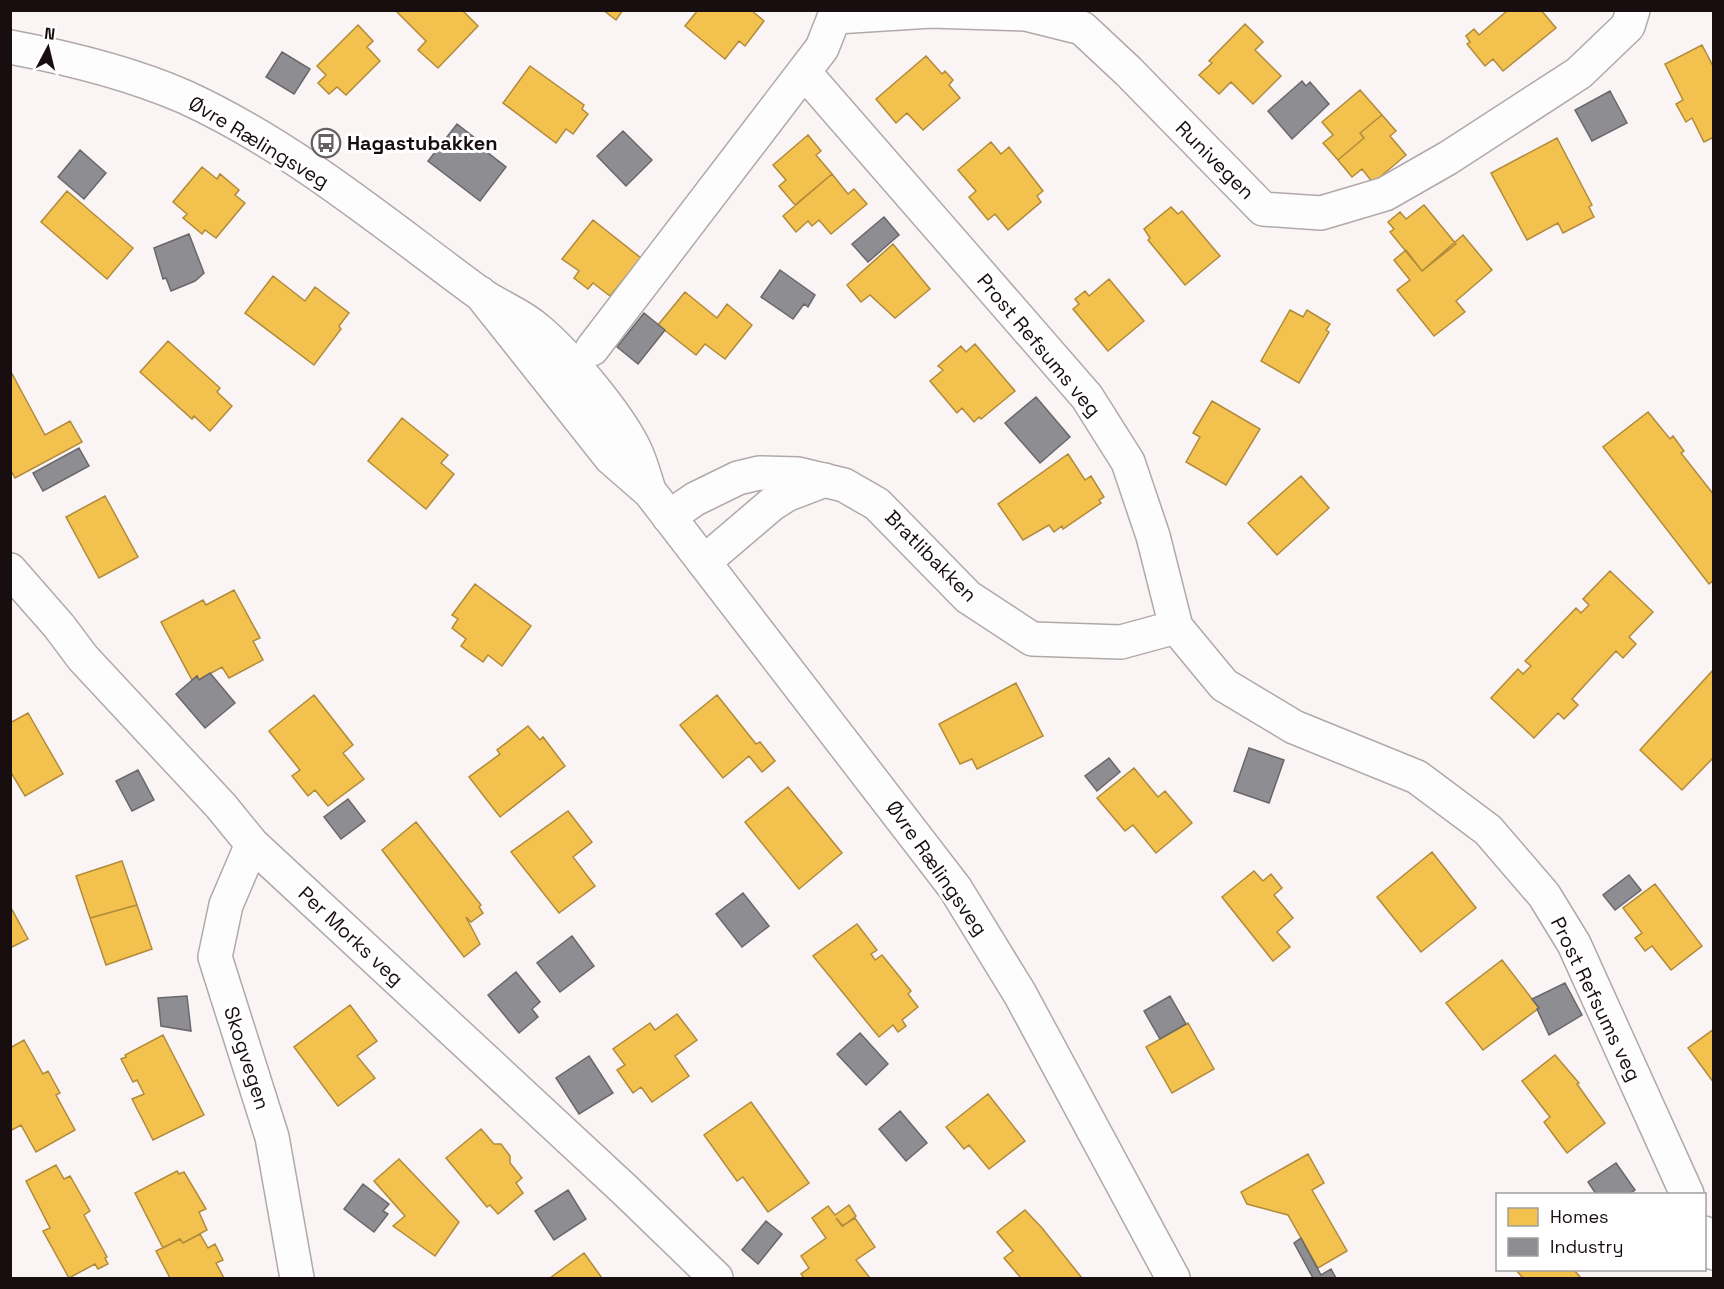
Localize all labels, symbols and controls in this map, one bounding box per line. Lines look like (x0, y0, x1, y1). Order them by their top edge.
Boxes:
north arrow (18, 18, 78, 78)
text: N (43, 23, 56, 45)
street label: Øvre Rælingsveg (184, 90, 334, 194)
street label: Runivegen (1170, 115, 1260, 205)
bus stop icon: Hagastubakken (310, 127, 342, 159)
place label: Hagastubakken (347, 130, 498, 156)
street label: Prost Refsums veg (971, 268, 1107, 422)
street label: Bratlibakken (879, 504, 983, 608)
street label: Øvre Rælingsveg (881, 795, 993, 941)
street label: Per Morks veg (293, 881, 409, 991)
street label: Prost Refsums veg (1545, 913, 1647, 1085)
street label: Skogvegen (218, 1003, 276, 1113)
legend (1496, 1193, 1706, 1271)
text: Homes (1550, 1205, 1609, 1228)
text: Industry (1550, 1235, 1623, 1258)

